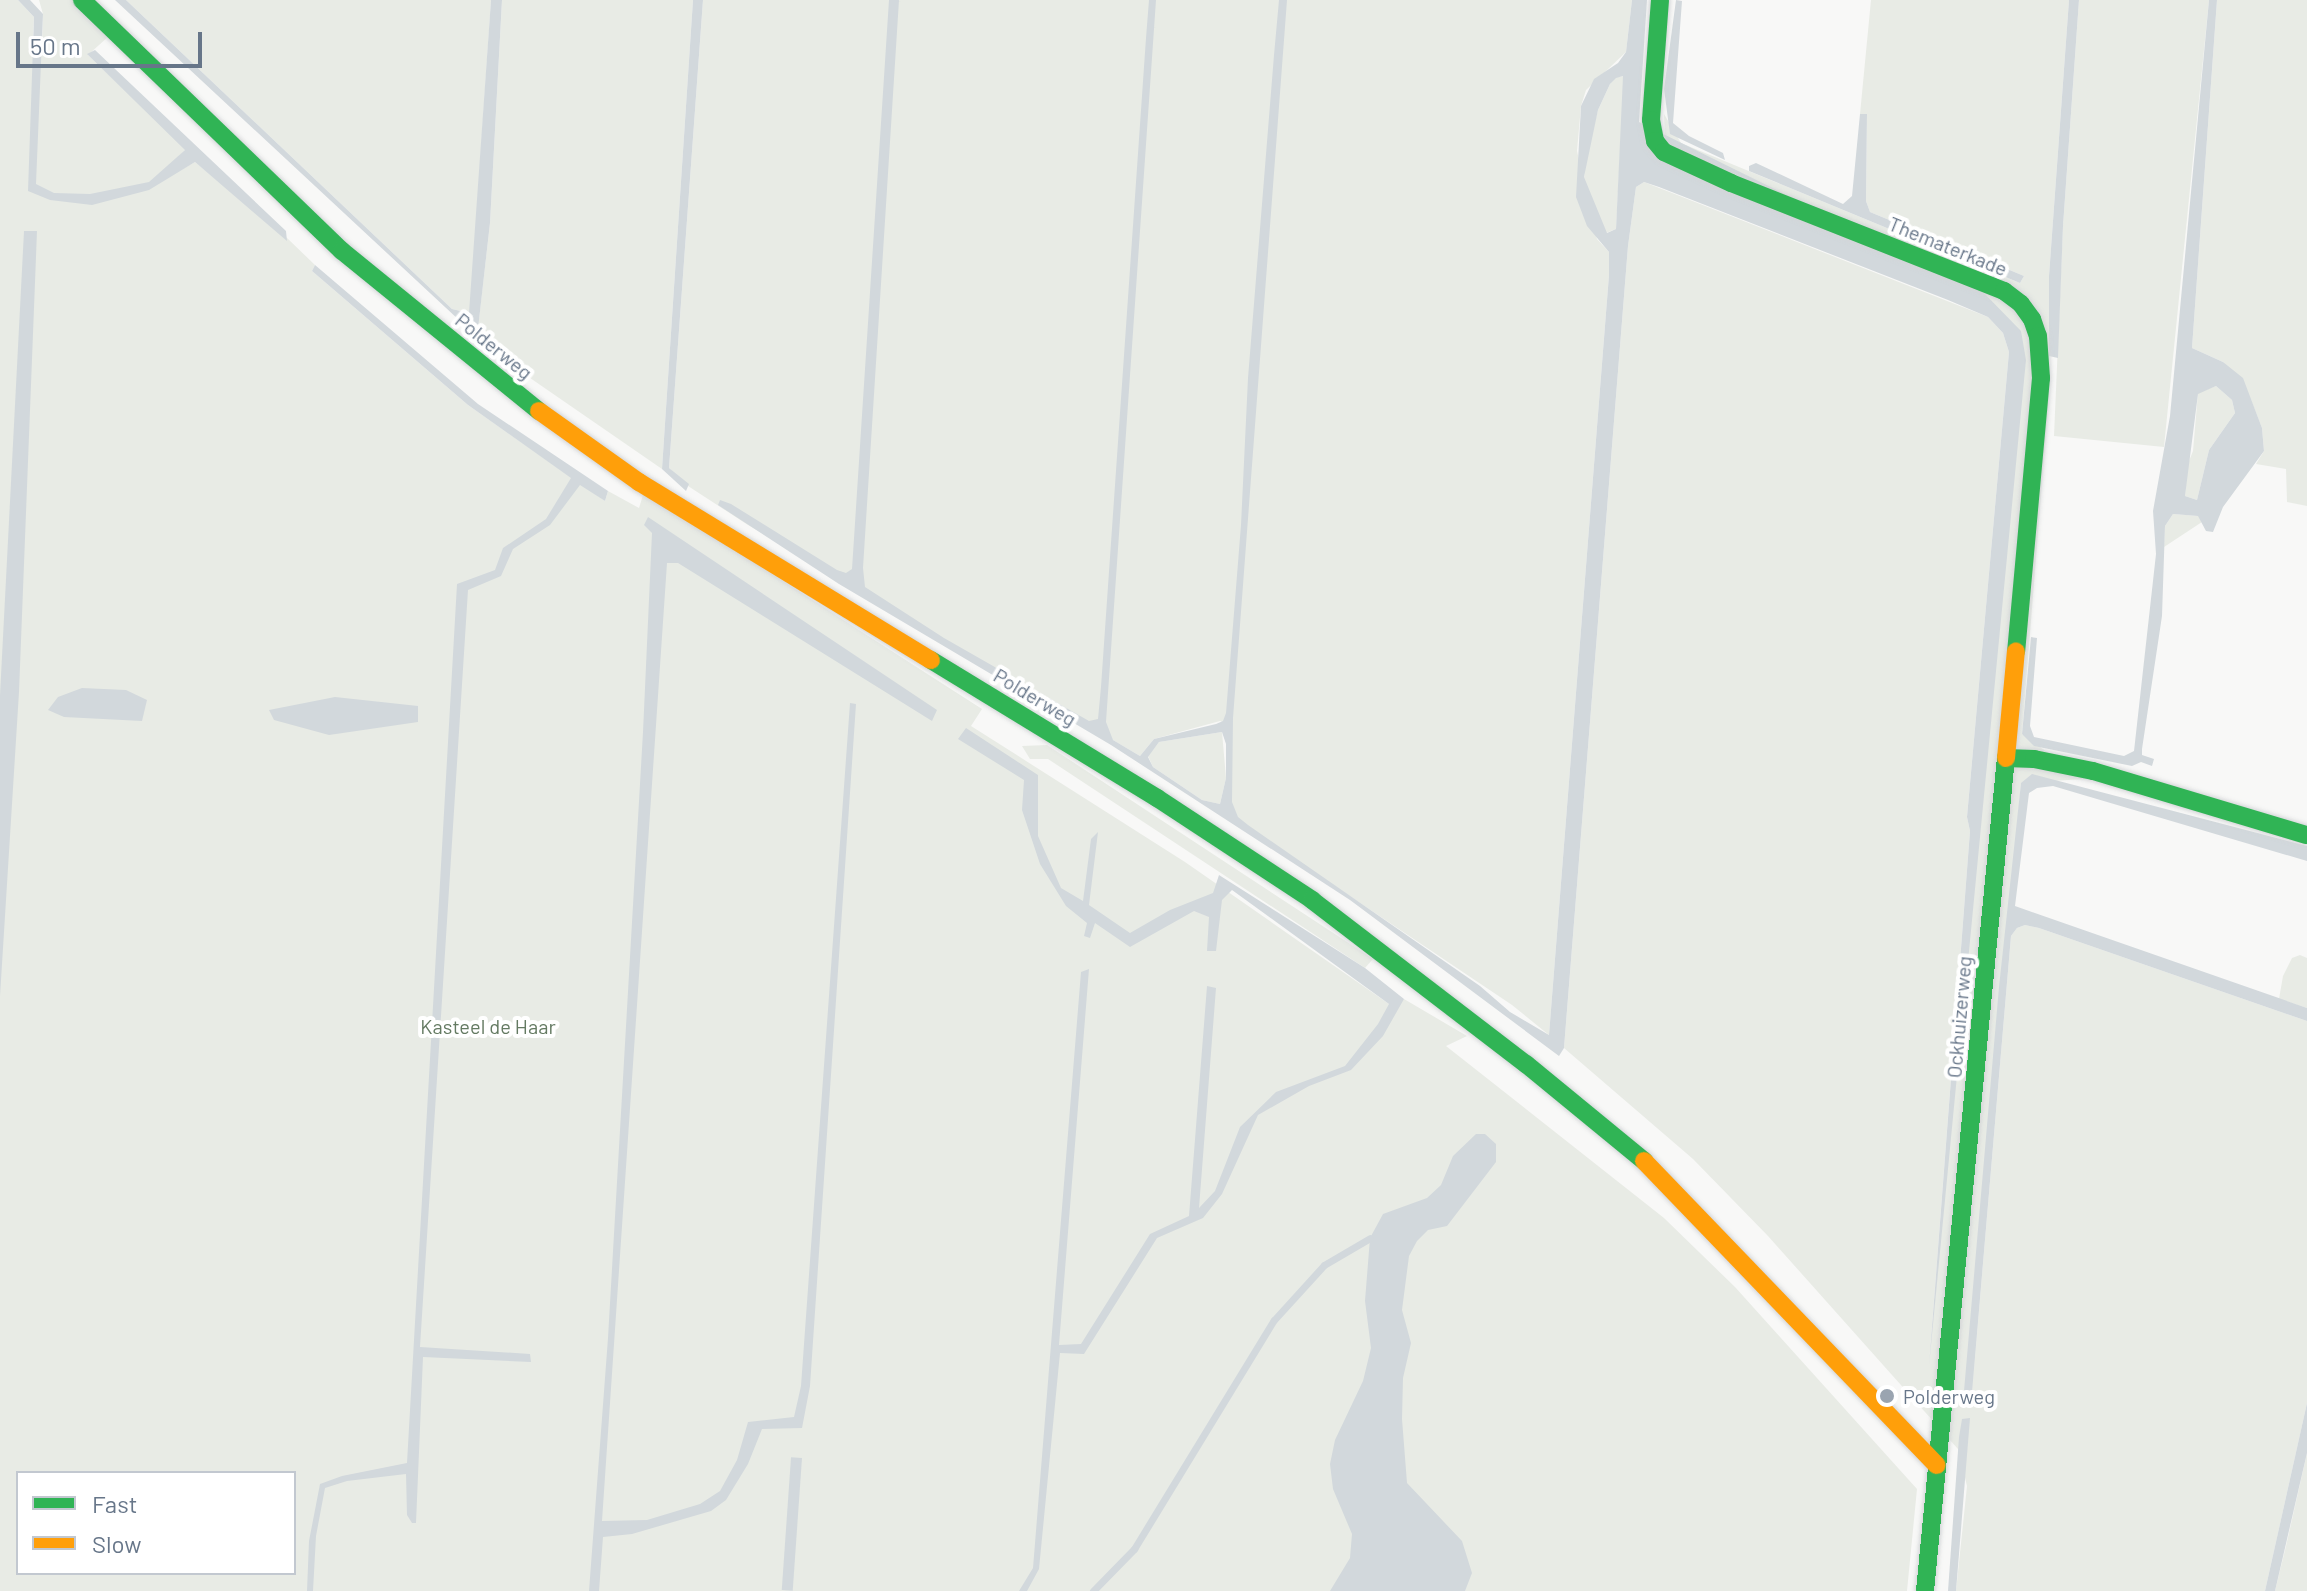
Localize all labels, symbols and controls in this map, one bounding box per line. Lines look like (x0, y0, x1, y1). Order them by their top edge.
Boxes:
scale bar (20, 16, 206, 66)
text: 50 m (30, 31, 81, 60)
street label: Thematerkade (1885, 211, 2011, 281)
street label: Polderweg (451, 308, 537, 384)
street label: Polderweg (989, 663, 1081, 731)
street label: Ockhuizerweg (1942, 955, 1976, 1079)
park label: Kasteel de Haar (420, 1014, 556, 1038)
place label: Polderweg (1903, 1384, 1995, 1408)
marker: Polderweg (1878, 1387, 1896, 1405)
legend (16, 1471, 296, 1575)
text: Fast (92, 1489, 137, 1518)
text: Slow (92, 1529, 141, 1558)

